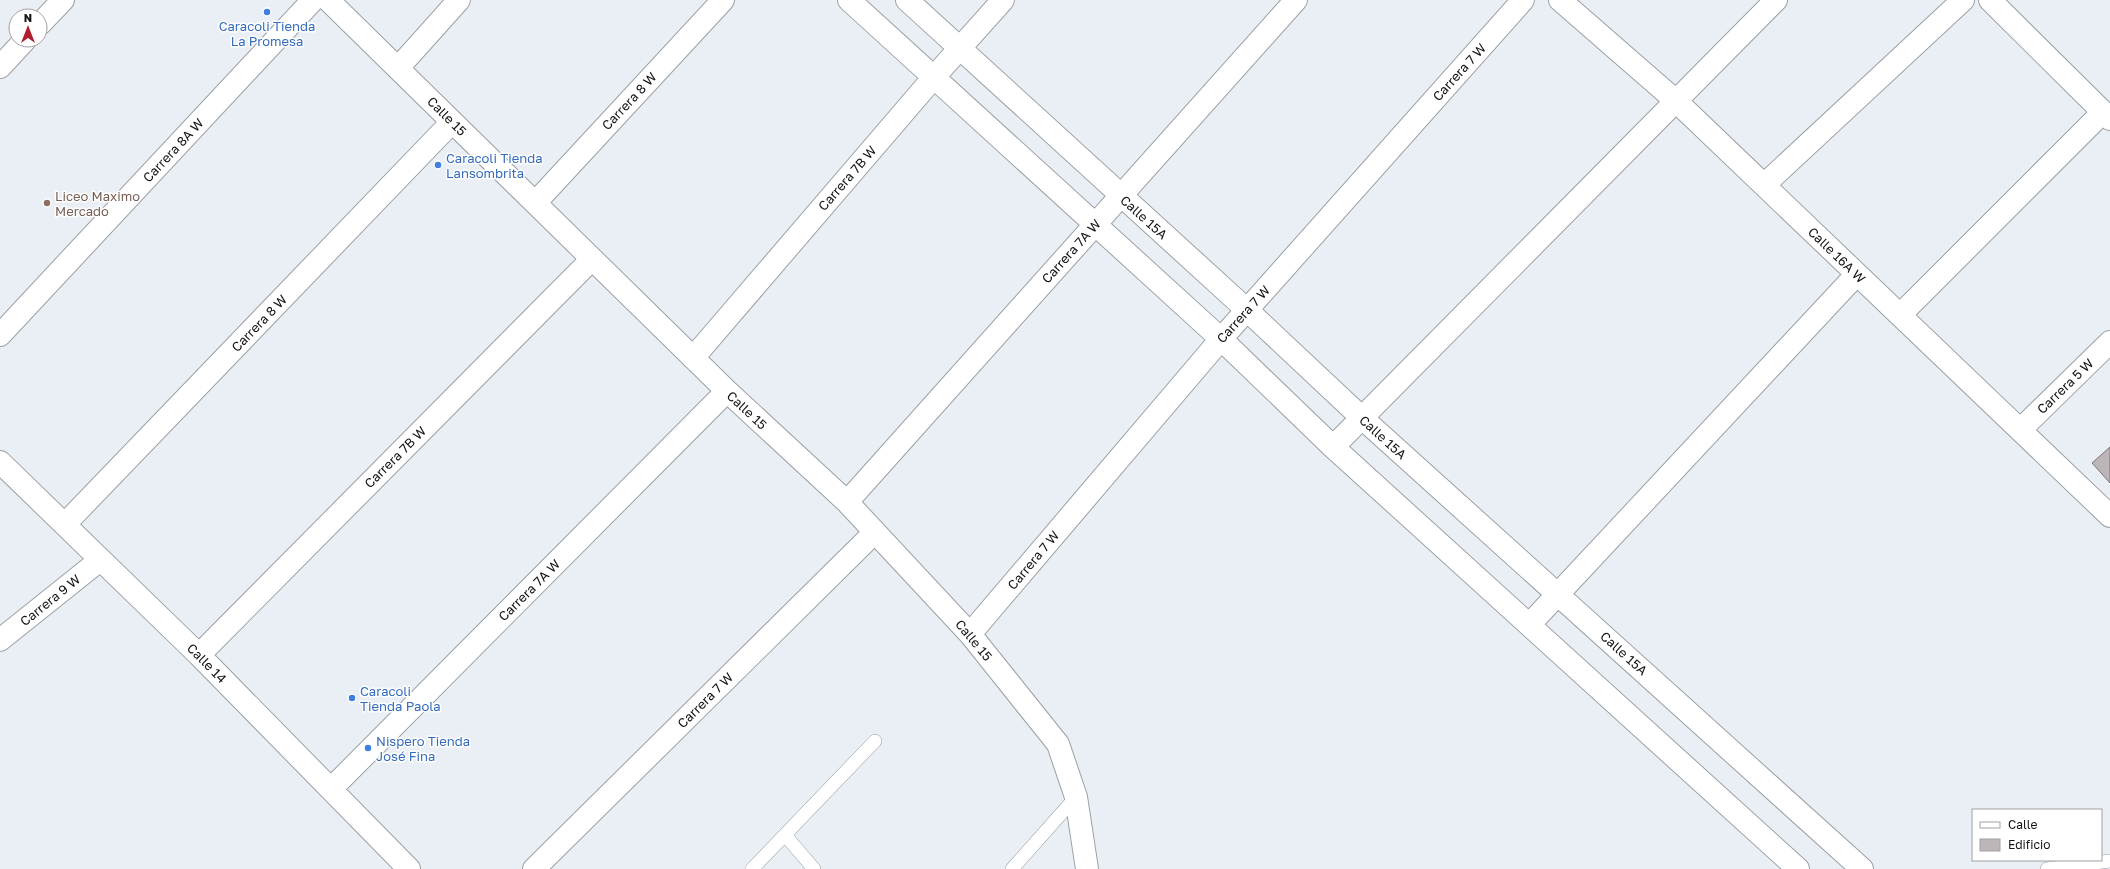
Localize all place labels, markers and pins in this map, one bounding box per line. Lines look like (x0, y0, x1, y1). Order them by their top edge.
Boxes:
marker: Caracoli Tienda La Promesa (262, 7, 272, 17)
place label: Caracoli Tienda La Promesa (219, 18, 315, 49)
place label: Caracoli Tienda Lansombrita (446, 150, 543, 181)
marker: Caracoli Tienda Lansombrita (433, 160, 443, 170)
place label: Liceo Maximo Mercado (55, 188, 140, 219)
marker: Liceo Maximo Mercado (42, 198, 52, 208)
place label: Caracoli Tienda Paola (360, 683, 441, 714)
marker: Caracoli Tienda Paola (347, 693, 357, 703)
place label: Nispero Tienda José Fina (376, 733, 470, 764)
marker: Nispero Tienda José Fina (363, 743, 373, 753)

